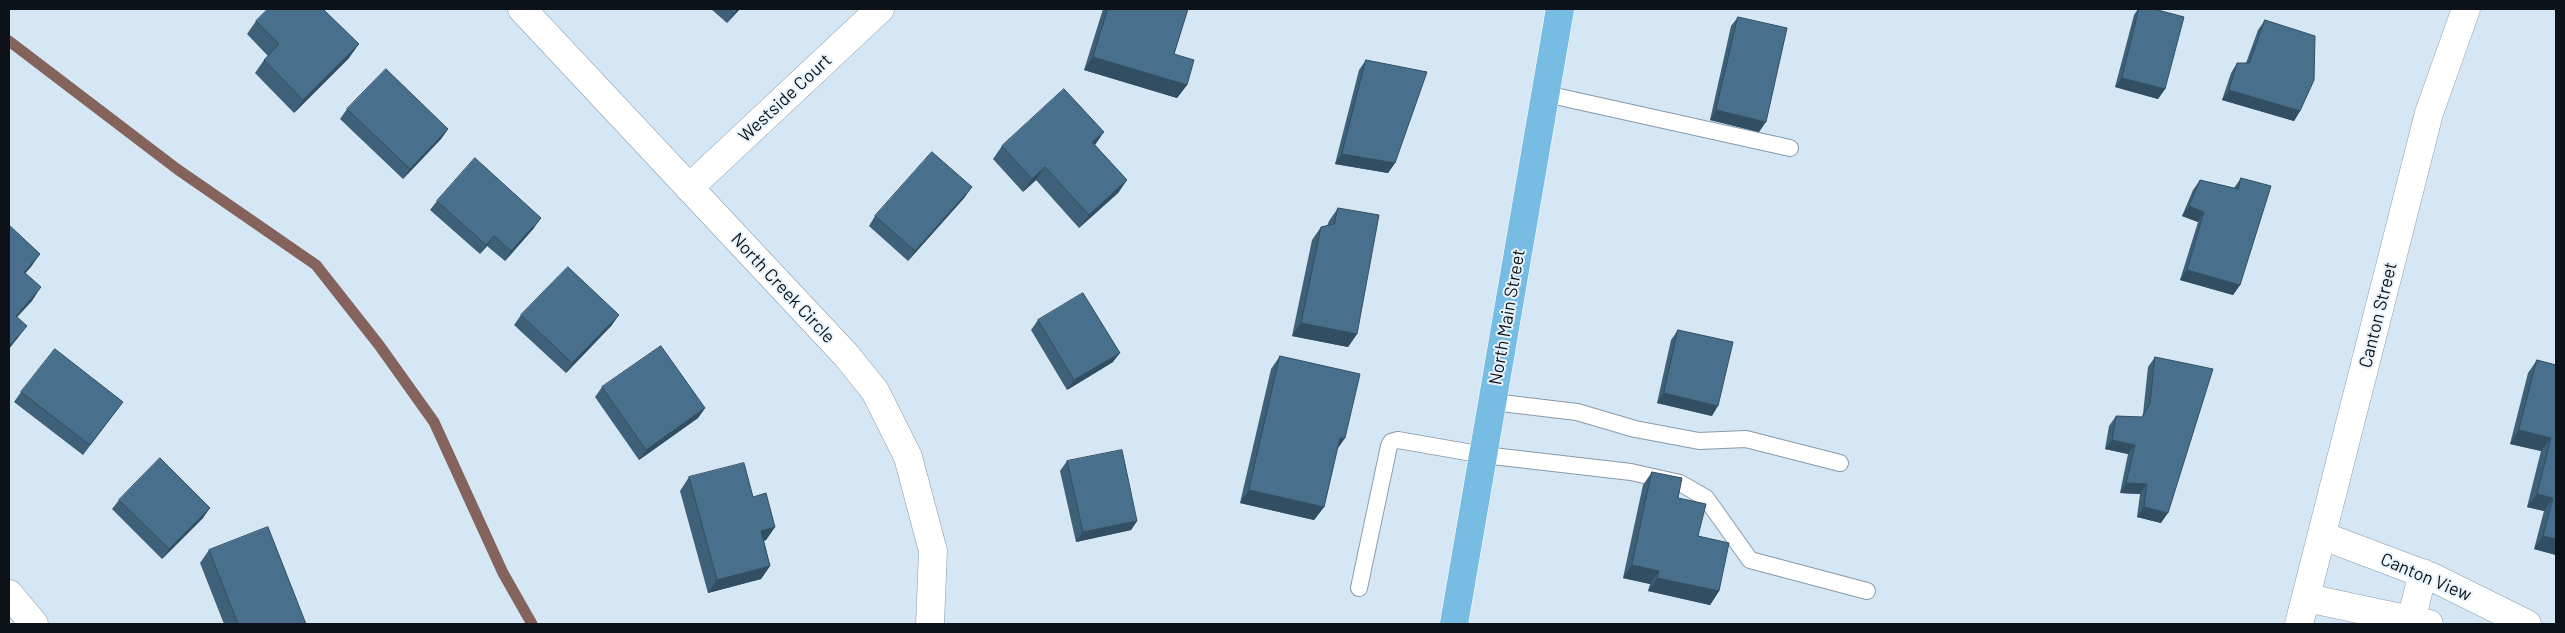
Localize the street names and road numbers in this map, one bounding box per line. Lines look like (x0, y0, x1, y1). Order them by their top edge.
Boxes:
street label: Westside Court (734, 49, 836, 147)
street label: North Creek Circle (726, 228, 840, 348)
street label: North Main Street (1484, 247, 1530, 387)
street label: Canton Street (2354, 260, 2402, 370)
street label: Canton View (2377, 548, 2475, 606)

